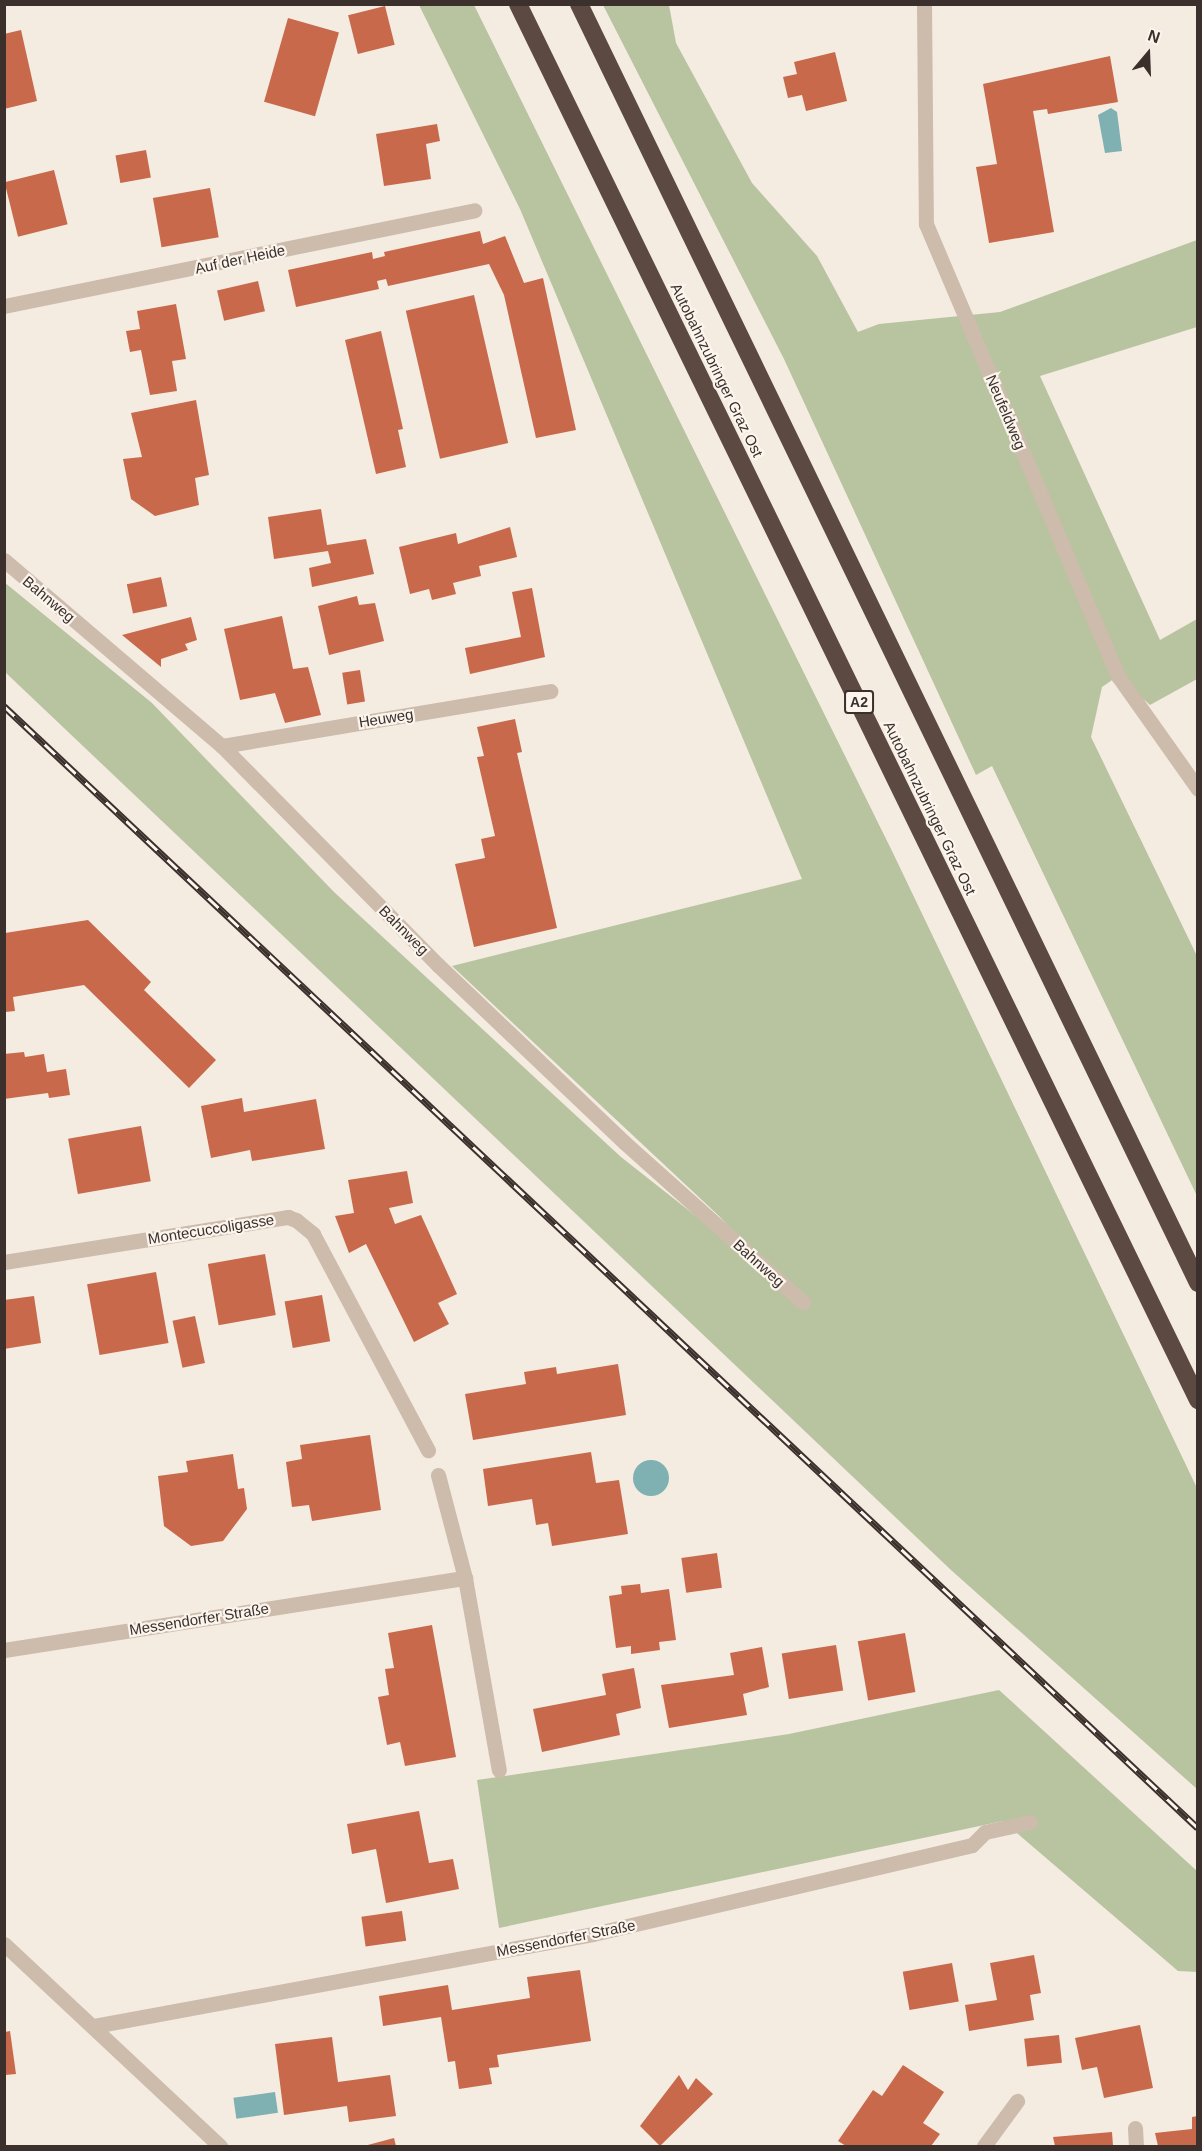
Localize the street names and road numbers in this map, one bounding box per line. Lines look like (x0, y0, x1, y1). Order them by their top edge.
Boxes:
street label: Auf der Heide (193, 241, 287, 277)
street label: Autobahnzubringer Graz Ost (667, 280, 767, 460)
street label: Neufeldweg (982, 372, 1030, 452)
street label: Bahnweg (19, 572, 79, 626)
road number: A2 (844, 691, 874, 713)
street label: Heuweg (357, 705, 415, 731)
street label: Autobahnzubringer Graz Ost (880, 718, 980, 898)
street label: Bahnweg (376, 902, 432, 958)
street label: Montecuccoligasse (147, 1210, 275, 1248)
street label: Bahnweg (730, 1235, 788, 1291)
street label: Messendorfer Straße (128, 1599, 270, 1639)
street label: Messendorfer Straße (495, 1916, 637, 1960)

